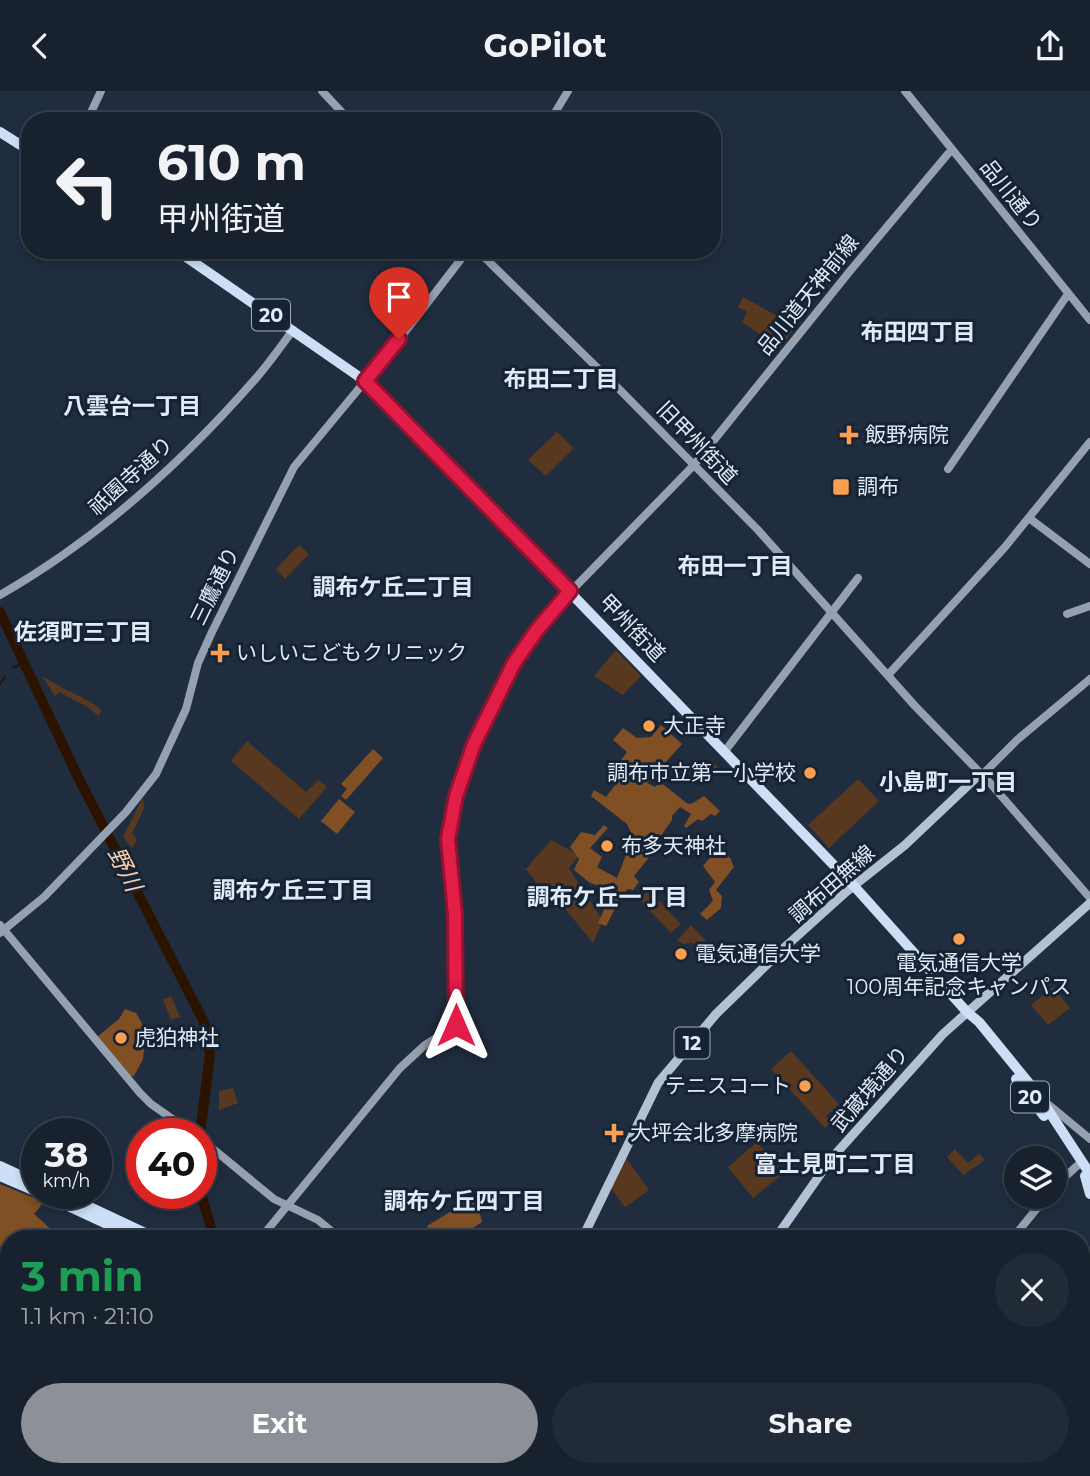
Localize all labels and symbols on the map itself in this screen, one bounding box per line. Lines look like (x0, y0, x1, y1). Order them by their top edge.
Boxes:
street label: 品川通り (975, 154, 1048, 235)
street label: 品川道天神前線 (752, 230, 864, 360)
pin (369, 267, 429, 339)
road number: 20 (252, 299, 290, 331)
district label: 布田四丁目 (861, 318, 976, 346)
district label: 布田二丁目 (504, 365, 619, 393)
district label: 八雲台一丁目 (63, 392, 201, 420)
street label: 旧甲州街道 (652, 396, 743, 489)
place label: 飯野病院 (865, 422, 949, 447)
marker: 飯野病院 (839, 425, 859, 445)
street label: 祇園寺通り (83, 431, 178, 520)
place label: 調布 (857, 474, 899, 499)
marker: 調布 (831, 477, 851, 497)
street label: 三鷹通り (185, 543, 244, 629)
district label: 布田一丁目 (678, 552, 793, 580)
district label: 調布ケ丘二丁目 (313, 573, 474, 601)
street label: 甲州街道 (594, 589, 671, 667)
district label: 佐須町三丁目 (14, 618, 152, 646)
place label: いしいこどもクリニック (236, 640, 467, 665)
marker: いしいこどもクリニック (210, 643, 230, 663)
place label: 大正寺 (663, 713, 726, 738)
marker: 大正寺 (641, 718, 657, 734)
place label: 調布市立第一小学校 (607, 760, 796, 785)
marker: 調布市立第一小学校 (802, 765, 818, 781)
district label: 小島町一丁目 (879, 768, 1017, 796)
place label: 布多天神社 (621, 833, 726, 858)
marker: 布多天神社 (599, 838, 615, 854)
street label: 調布田無線 (784, 840, 879, 927)
water label: 野川 (102, 842, 149, 899)
district label: 調布ケ丘三丁目 (213, 876, 374, 904)
district label: 調布ケ丘一丁目 (527, 883, 688, 911)
marker: 電気通信大学 100周年記念キャンパス (951, 931, 967, 947)
place label: 電気通信大学 (695, 941, 821, 966)
marker: 電気通信大学 (673, 946, 689, 962)
place label: 電気通信大学 100周年記念キャンパス (847, 950, 1071, 999)
position arrow (419, 988, 493, 1062)
place label: 虎狛神社 (135, 1025, 219, 1050)
road number: 12 (674, 1027, 710, 1059)
marker: 虎狛神社 (113, 1030, 129, 1046)
street label: 武蔵境通り (826, 1041, 913, 1136)
place label: テニスコート (665, 1073, 791, 1098)
marker: テニスコート (797, 1078, 813, 1094)
road number: 20 (1011, 1081, 1049, 1113)
speed limit sign: 40 (126, 1118, 217, 1209)
place label: 大坪会北多摩病院 (630, 1120, 798, 1145)
marker: 大坪会北多摩病院 (604, 1123, 624, 1143)
district label: 富士見町二丁目 (755, 1150, 916, 1178)
district label: 調布ケ丘四丁目 (384, 1187, 545, 1215)

